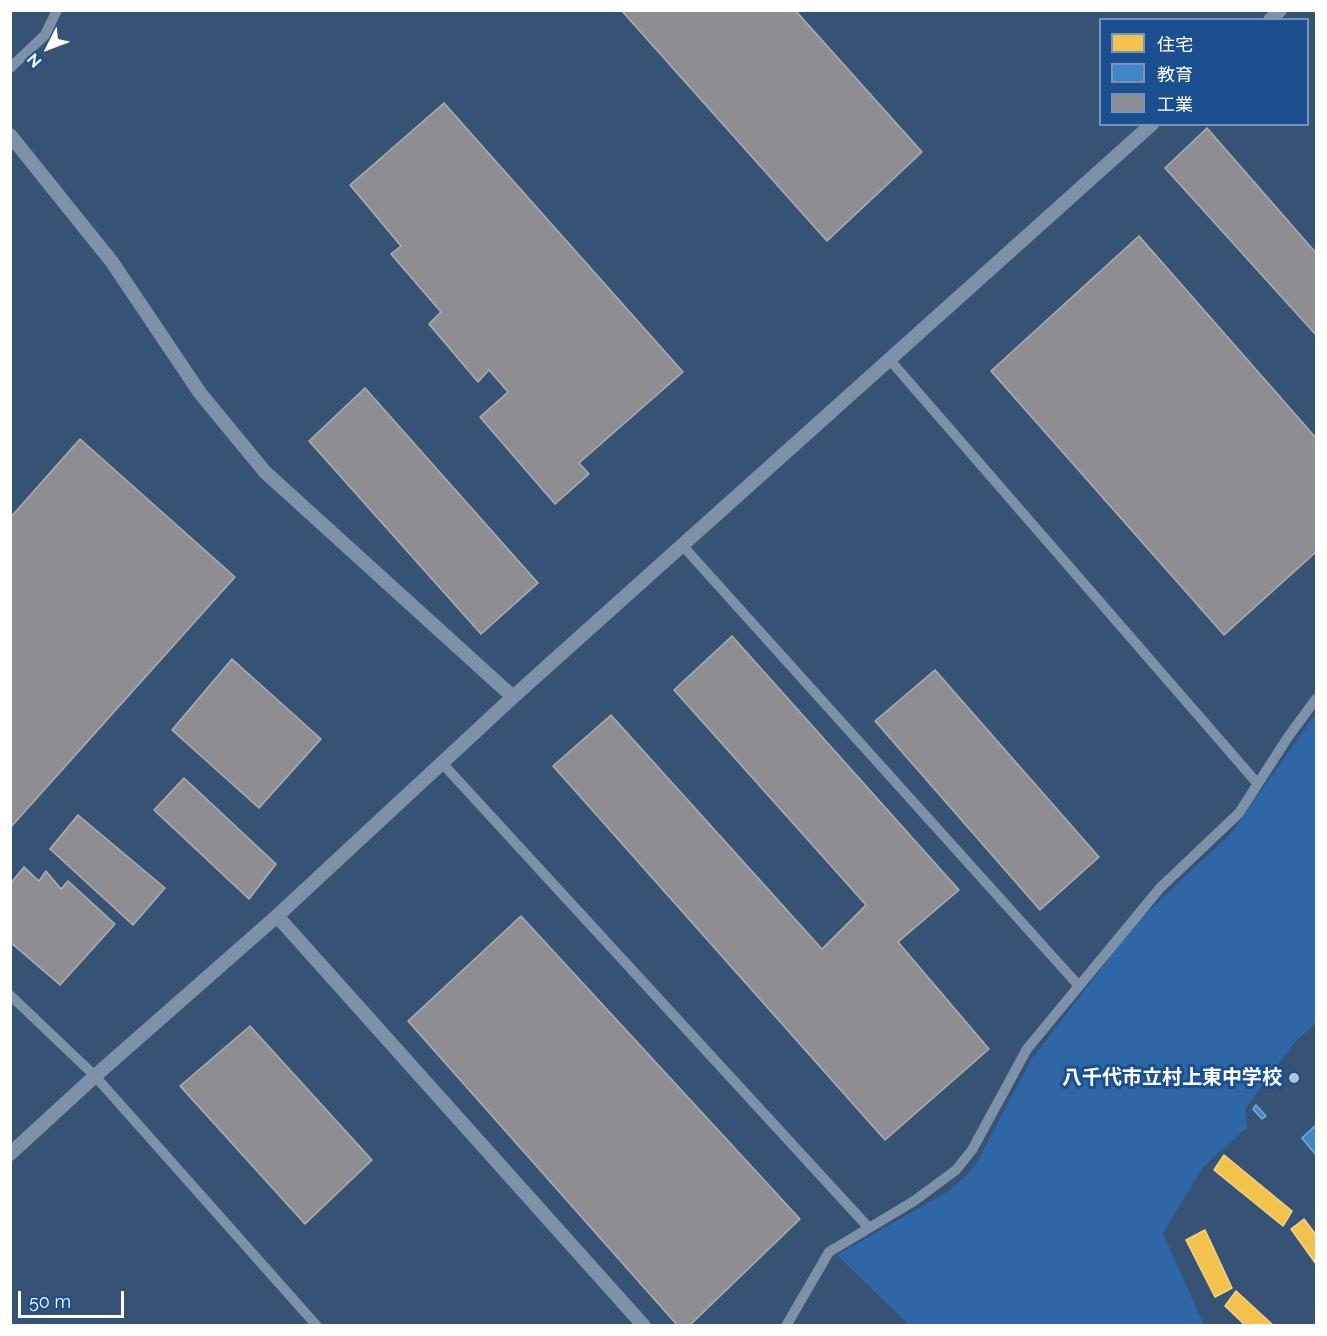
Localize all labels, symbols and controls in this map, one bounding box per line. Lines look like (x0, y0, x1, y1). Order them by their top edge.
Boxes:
north arrow (18, 18, 78, 78)
legend (1099, 18, 1309, 126)
text: 住宅 (1157, 34, 1193, 55)
text: N (23, 49, 45, 71)
text: 教育 (1157, 64, 1193, 85)
text: 工業 (1157, 94, 1193, 115)
place label: 八千代市立村上東中学校 (1062, 1066, 1282, 1090)
marker: 八千代市立村上東中学校 (1287, 1071, 1301, 1085)
scale bar (21, 1279, 128, 1317)
text: 50 m (29, 1291, 71, 1312)

